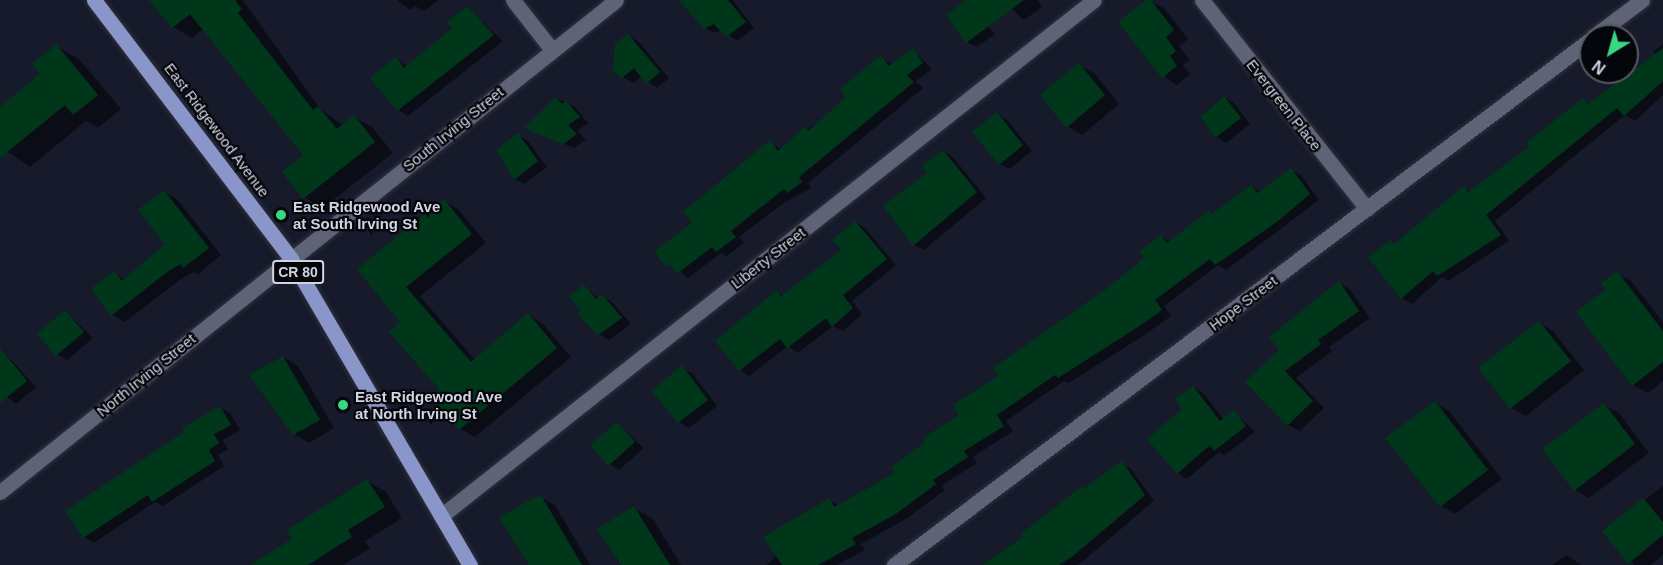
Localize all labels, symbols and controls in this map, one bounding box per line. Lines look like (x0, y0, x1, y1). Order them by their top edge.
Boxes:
north arrow (1579, 24, 1639, 84)
street label: Evergreen Place (1243, 56, 1325, 154)
text: N (1589, 57, 1609, 77)
street label: East Ridgewood Avenue (160, 59, 274, 201)
street label: South Irving Street (399, 83, 507, 175)
place label: East Ridgewood Ave at South Irving St (293, 197, 441, 232)
marker: East Ridgewood Ave at South Irving St (274, 208, 288, 222)
street label: Liberty Street (727, 223, 809, 293)
road number: CR 80 (271, 261, 325, 283)
street label: Hope Street (1206, 272, 1280, 334)
street label: North Irving Street (93, 330, 199, 420)
place label: East Ridgewood Ave at North Irving St (355, 387, 503, 422)
marker: East Ridgewood Ave at North Irving St (336, 398, 350, 412)

